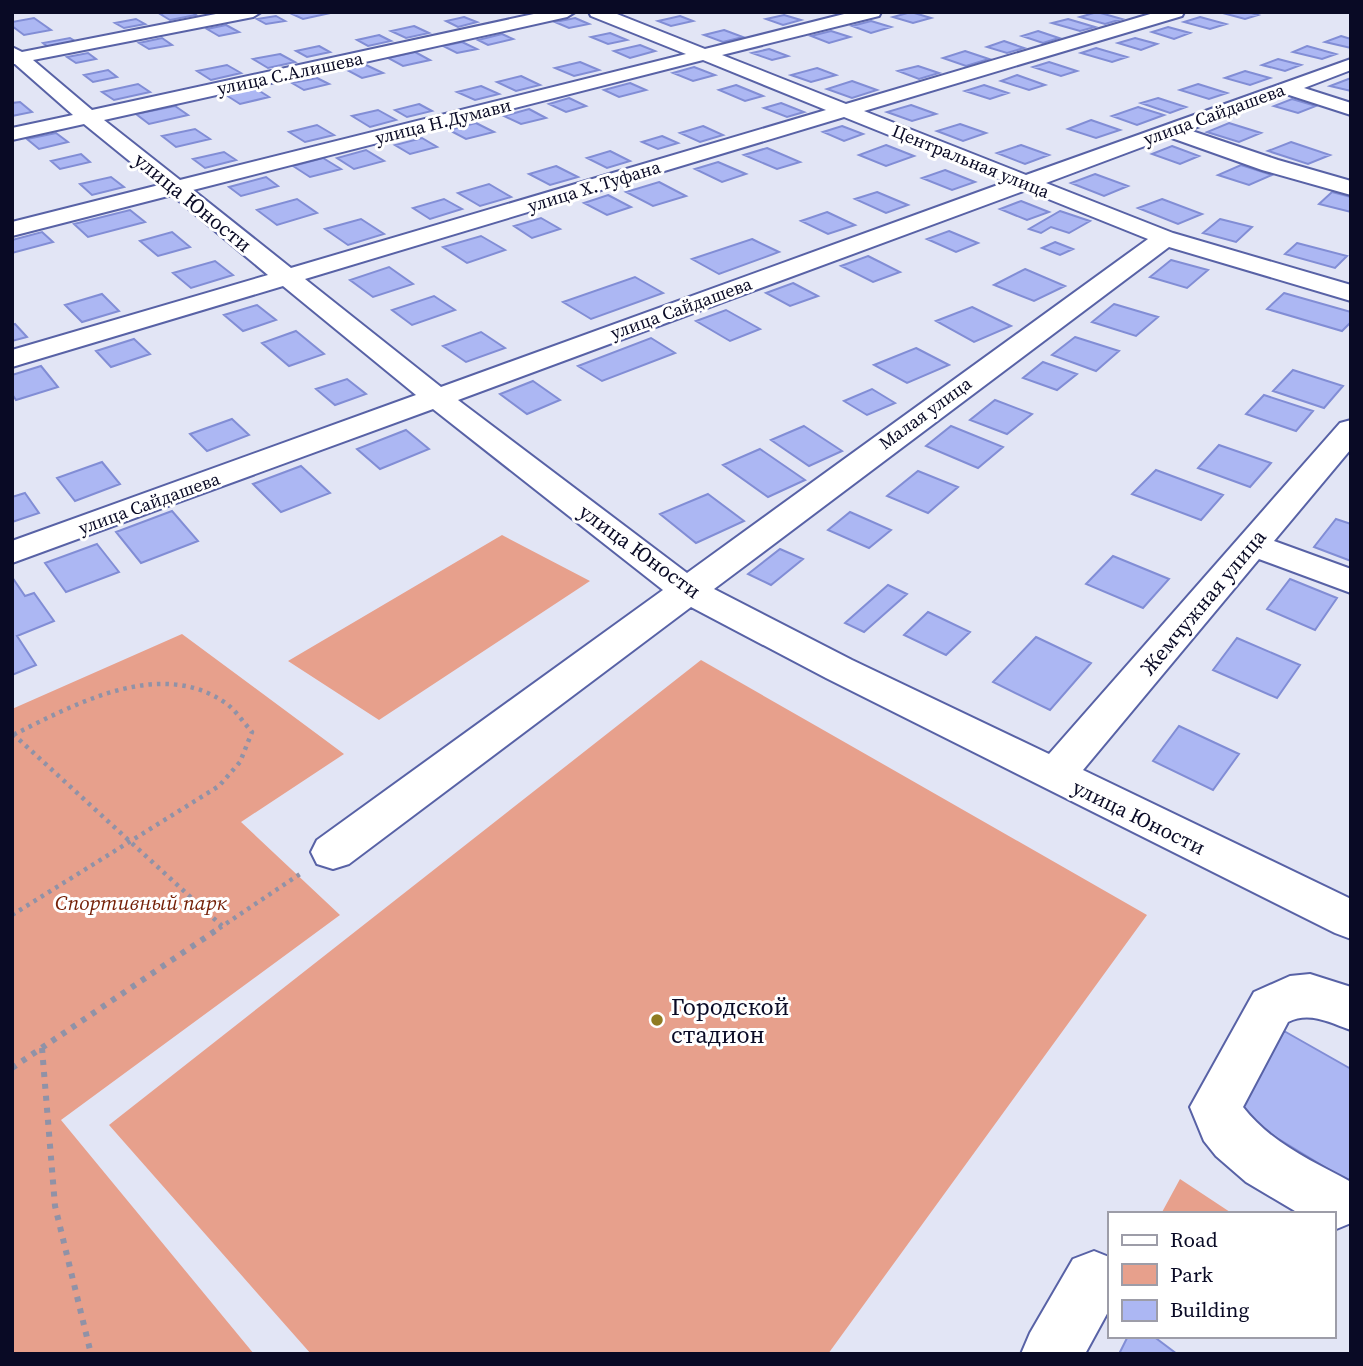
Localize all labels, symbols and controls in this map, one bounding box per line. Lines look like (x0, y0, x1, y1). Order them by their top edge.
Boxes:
street label: улица С.Алишева (215, 45, 366, 101)
street label: улица Сайдашева (1140, 77, 1289, 151)
street label: улица Н.Думави (372, 92, 514, 150)
street label: Центральная улица (889, 118, 1054, 204)
street label: улица Юности (128, 145, 258, 259)
street label: улица Х. Туфана (525, 154, 664, 218)
street label: улица Сайдашева (607, 271, 756, 345)
street label: Малая улица (874, 370, 977, 455)
street label: улица Сайдашева (75, 466, 224, 540)
street label: улица Юности (573, 497, 707, 605)
street label: Жемчужная улица (1133, 523, 1273, 681)
street label: улица Юности (1068, 772, 1210, 862)
park label: Спортивный парк (55, 888, 228, 917)
place label: Городской стадион (671, 990, 789, 1051)
marker: Городской стадион (649, 1012, 665, 1028)
legend (1108, 1212, 1335, 1338)
text: Road (1170, 1225, 1218, 1254)
text: Park (1170, 1260, 1214, 1289)
text: Building (1170, 1295, 1249, 1324)

